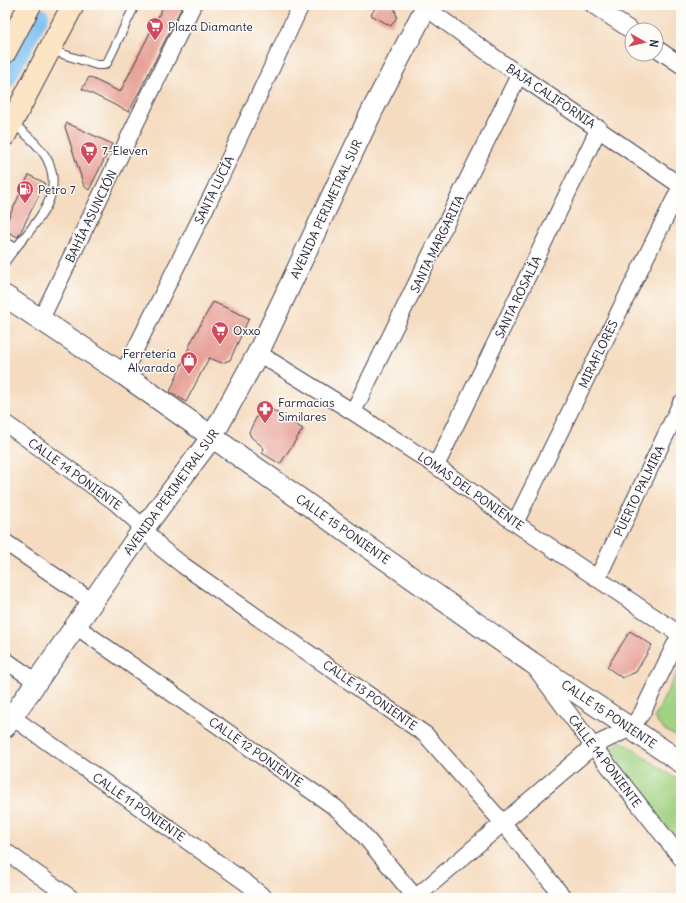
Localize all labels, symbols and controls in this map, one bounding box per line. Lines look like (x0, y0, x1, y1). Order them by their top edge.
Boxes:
supermarket icon: Plaza Diamante (145, 16, 165, 41)
place label: Plaza Diamante (168, 19, 253, 34)
north arrow (624, 22, 664, 62)
text: N (646, 39, 661, 48)
street label: BAJA CALIFORNIA (504, 61, 599, 132)
street label: AVENIDA PERIMETRAL SUR (287, 137, 365, 281)
supermarket icon: 7-Eleven (79, 140, 99, 165)
place label: 7-Eleven (102, 143, 148, 158)
street label: SANTA LUCÍA (191, 153, 237, 227)
street label: BAHÍA ASUNCIÓN (62, 167, 120, 265)
fuel station icon: Petro 7 (15, 179, 35, 204)
place label: Petro 7 (38, 182, 76, 197)
street label: SANTA MARGARITA (407, 192, 467, 295)
street label: SANTA ROSALÍA (492, 253, 545, 341)
street label: MIRAFLORES (575, 317, 621, 390)
supermarket icon: Oxxo (210, 320, 230, 345)
place label: Oxxo (233, 323, 261, 338)
place label: Ferretería Alvarado (123, 346, 176, 375)
shop icon: Ferretería Alvarado (179, 350, 199, 375)
place label: Farmacias Similares (278, 395, 334, 424)
pharmacy icon: Farmacias Similares (255, 399, 275, 424)
street label: AVENIDA PERIMETRAL SUR (120, 426, 222, 558)
street label: CALLE 14 PONIENTE (25, 435, 125, 513)
street label: PUERTO PALMIRA (610, 443, 668, 539)
street label: LOMAS DEL PONIENTE (415, 449, 527, 533)
street label: CALLE 15 PONIENTE (293, 491, 393, 567)
street label: CALLE 13 PONIENTE (320, 657, 420, 733)
street label: CALLE 15 PONIENTE (558, 677, 660, 751)
street label: CALLE 14 PONIENTE (565, 712, 645, 810)
street label: CALLE 12 PONIENTE (206, 714, 306, 790)
street label: CALLE 11 PONIENTE (90, 769, 188, 845)

